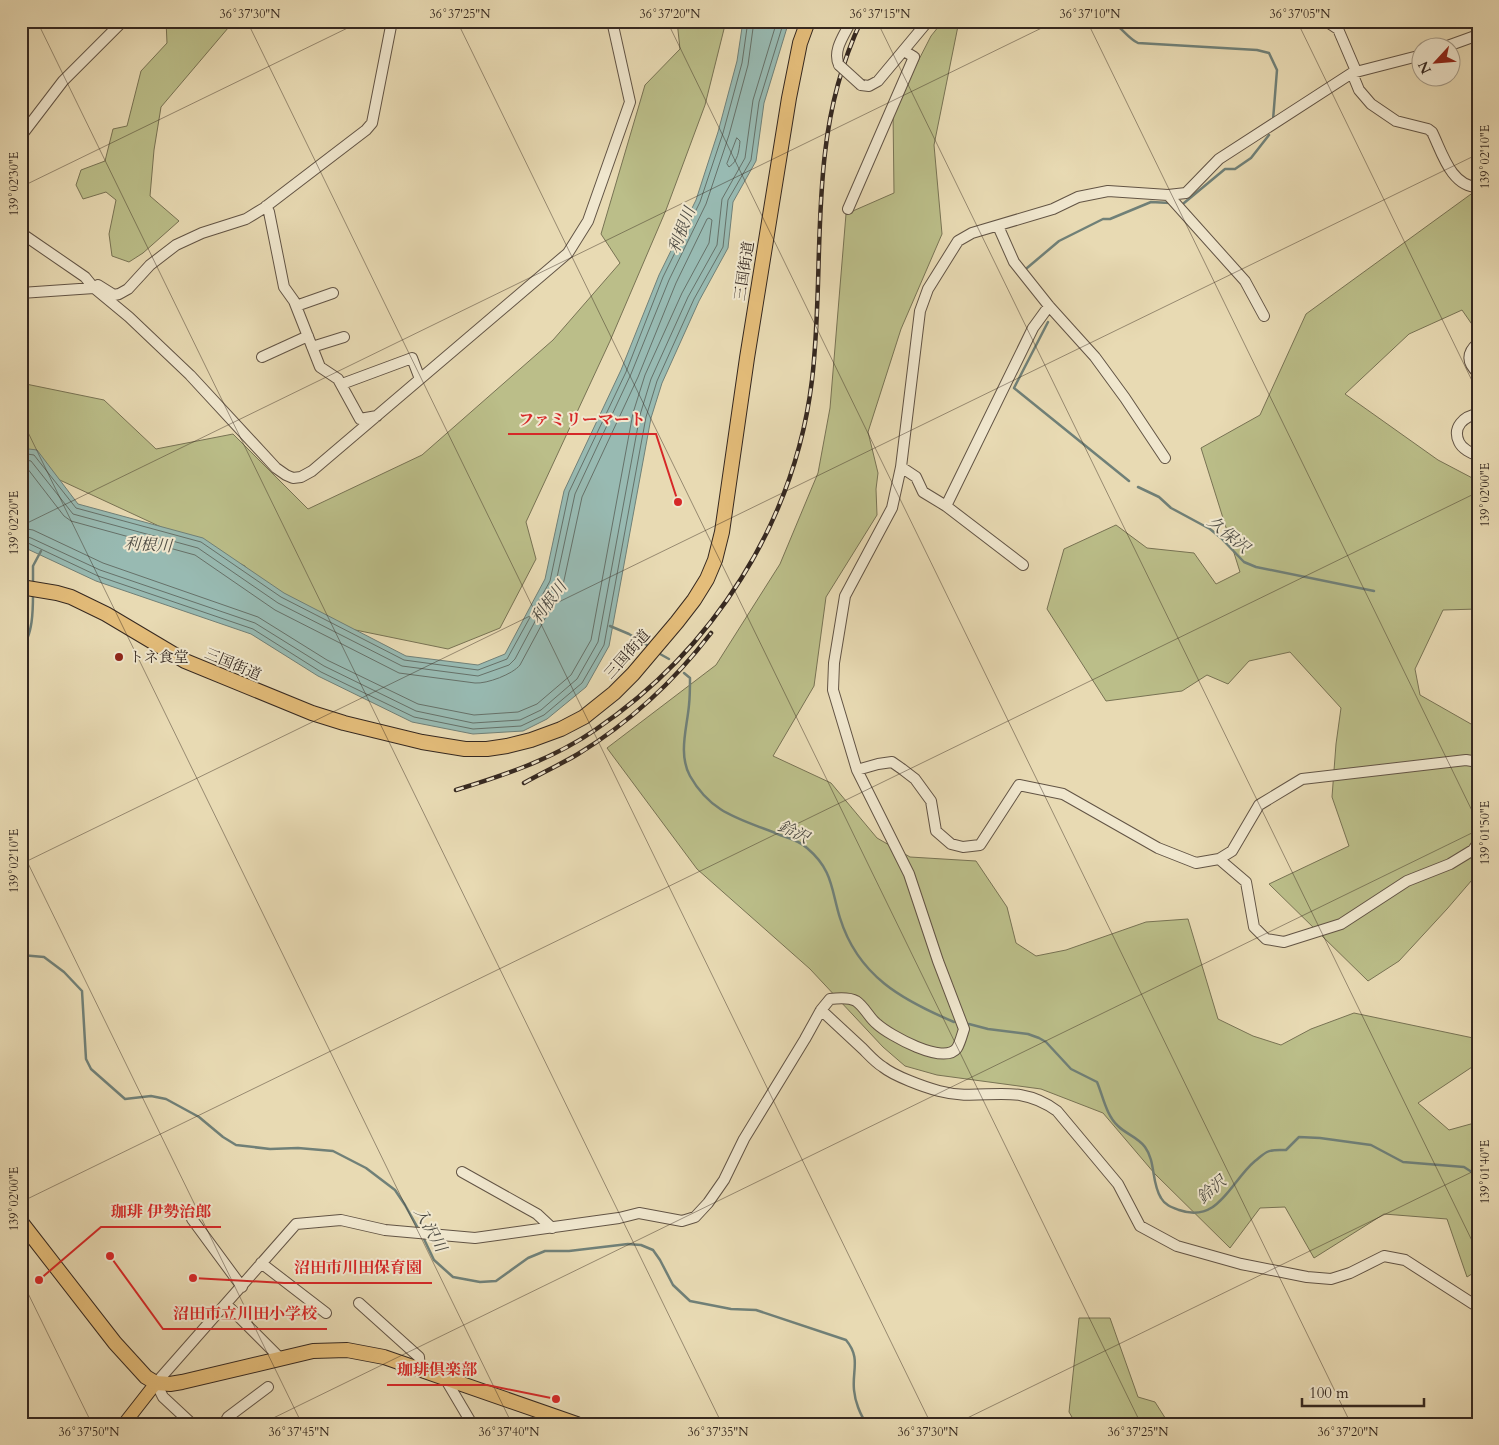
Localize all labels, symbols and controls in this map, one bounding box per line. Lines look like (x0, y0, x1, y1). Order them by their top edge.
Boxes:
text: 36°37'30"N (220, 6, 281, 22)
text: 36°37'25"N (430, 6, 491, 22)
text: 36°37'20"N (640, 6, 701, 22)
text: 36°37'15"N (850, 6, 911, 22)
text: 36°37'10"N (1060, 6, 1121, 22)
text: 36°37'05"N (1270, 6, 1331, 22)
north arrow (1412, 38, 1462, 88)
text: N (1414, 58, 1436, 77)
text: 139°02'10"E (1477, 125, 1493, 189)
text: 139°02'30"E (6, 152, 22, 216)
water label: 利根川 (663, 202, 702, 257)
street label: 三国街道 (729, 240, 759, 302)
callout: ファミリーマート (508, 403, 656, 434)
text: ファミリーマート (518, 409, 646, 431)
text: 139°02'00"E (1477, 463, 1493, 527)
text: 139°02'20"E (6, 491, 22, 555)
water label: 久保沢 (1203, 511, 1255, 560)
water label: 利根川 (123, 533, 174, 557)
water label: 利根川 (526, 575, 573, 628)
street label: 三国街道 (599, 625, 655, 683)
street label: 三国街道 (201, 643, 265, 685)
place label: トネ食堂 (129, 647, 189, 667)
marker: トネ食堂 (113, 651, 125, 663)
text: 139°01'50"E (1477, 801, 1493, 865)
water label: 鈴沢 (774, 815, 815, 850)
text: 139°02'10"E (6, 829, 22, 893)
text: 139°01'40"E (1477, 1140, 1493, 1204)
text: 139°02'00"E (6, 1167, 22, 1231)
water label: 鈴沢 (1192, 1170, 1232, 1209)
callout: 珈琲 伊勢治郎 (101, 1196, 221, 1227)
text: 珈琲 伊勢治郎 (111, 1201, 211, 1223)
water label: 入沢川 (409, 1203, 452, 1258)
callout: 沼田市川田保育園 (284, 1252, 432, 1283)
text: 沼田市川田保育園 (294, 1257, 422, 1279)
callout: 沼田市立川田小学校 (163, 1298, 327, 1329)
text: 沼田市立川田小学校 (173, 1303, 318, 1325)
callout: 珈琲倶楽部 (387, 1354, 487, 1385)
text: 珈琲倶楽部 (397, 1359, 478, 1381)
scale bar (1302, 1375, 1424, 1407)
text: 100 m (1309, 1383, 1349, 1403)
text: 36°37'50"N (59, 1424, 120, 1440)
text: 36°37'45"N (269, 1424, 330, 1440)
text: 36°37'40"N (479, 1424, 540, 1440)
text: 36°37'35"N (688, 1424, 749, 1440)
text: 36°37'30"N (898, 1424, 959, 1440)
text: 36°37'25"N (1108, 1424, 1169, 1440)
text: 36°37'20"N (1318, 1424, 1379, 1440)

